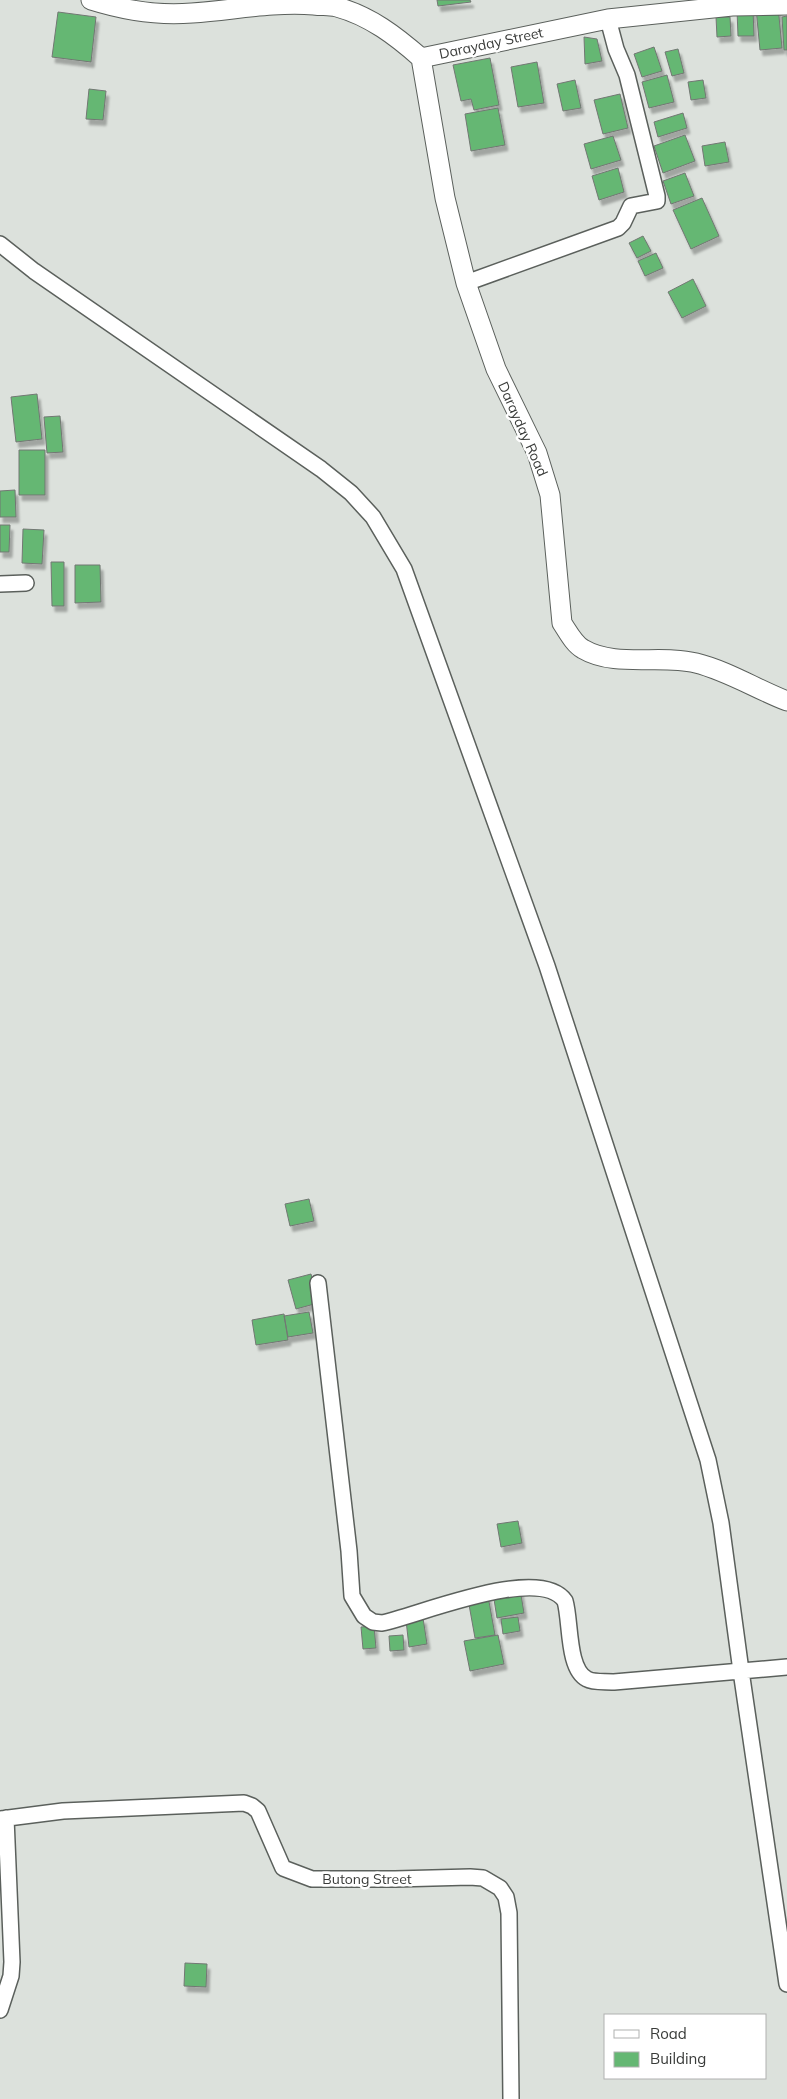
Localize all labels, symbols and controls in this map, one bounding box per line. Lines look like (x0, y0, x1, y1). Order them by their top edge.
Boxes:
street label: Darayday Street (437, 23, 545, 63)
street label: Darayday Road (494, 379, 552, 479)
street label: Butong Street (322, 1870, 412, 1888)
legend (604, 2014, 767, 2079)
text: Road (650, 2024, 687, 2043)
text: Building (650, 2049, 706, 2068)

